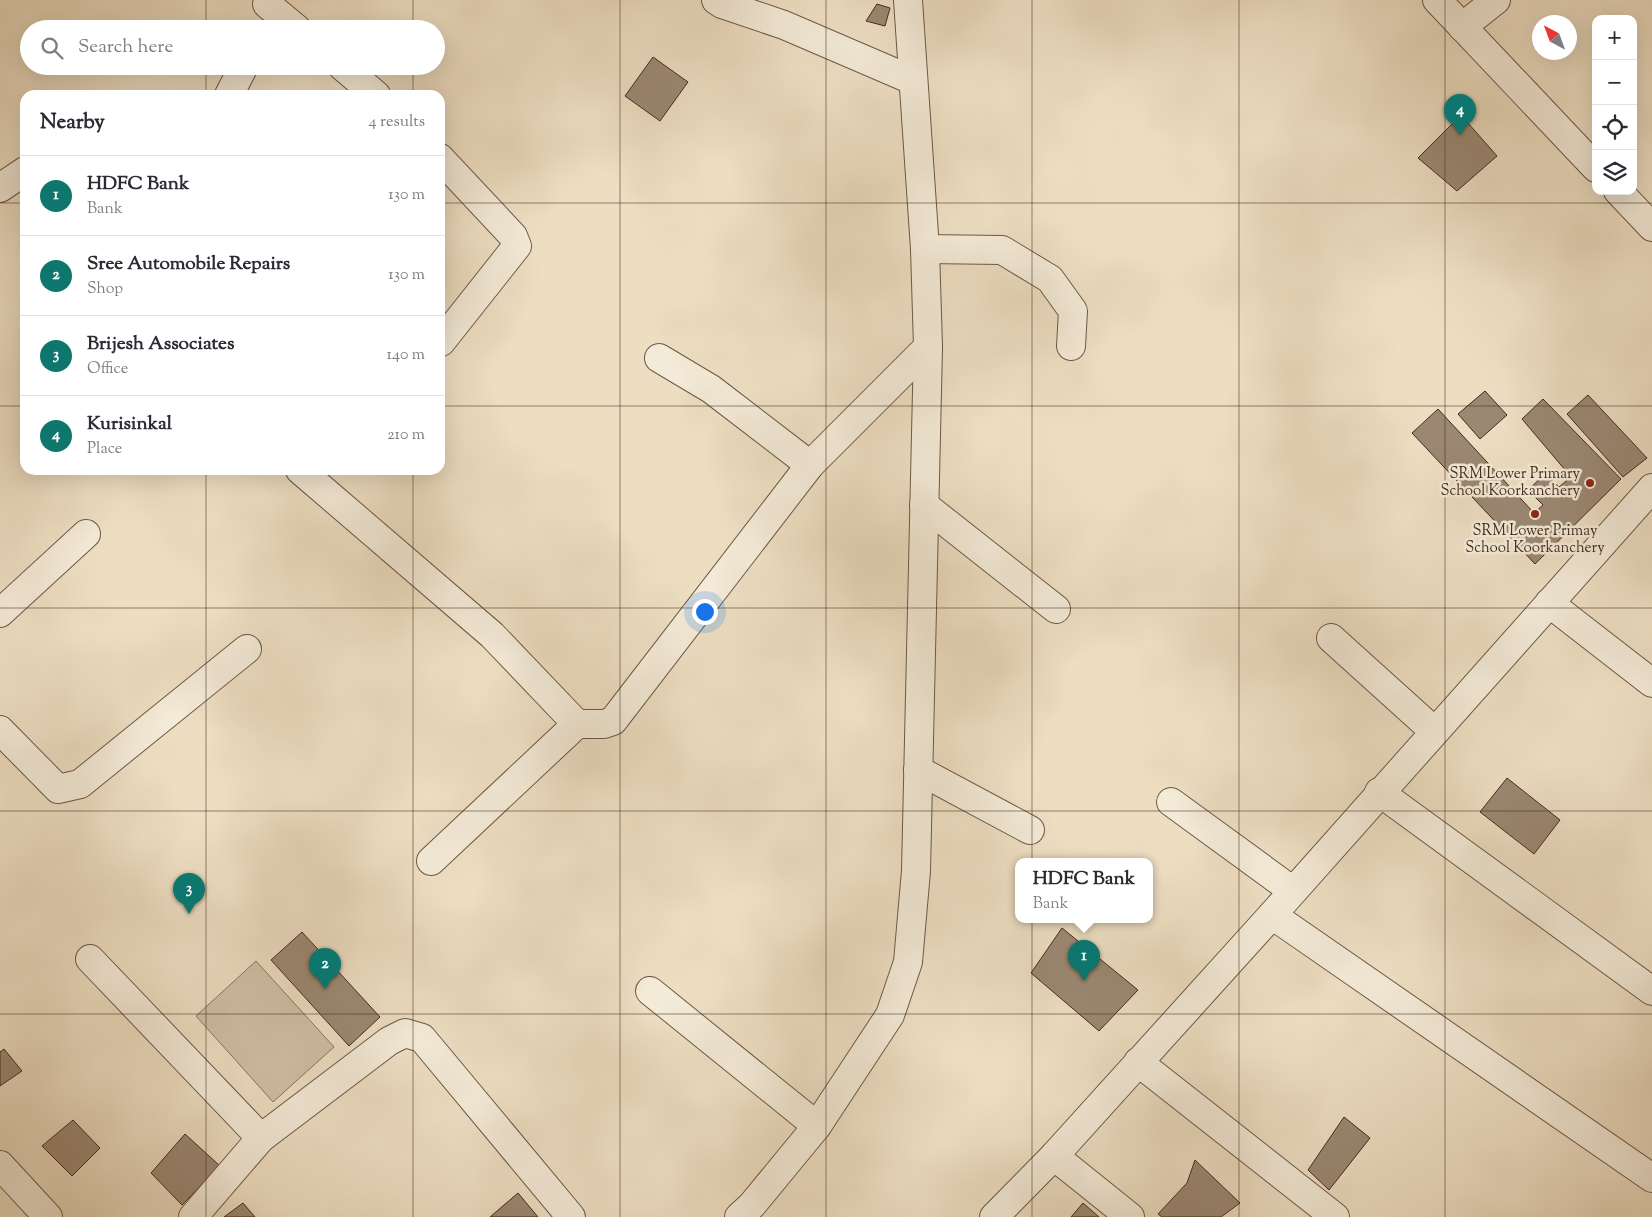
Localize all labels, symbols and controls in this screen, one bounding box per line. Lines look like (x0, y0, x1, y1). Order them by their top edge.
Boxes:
north arrow (1532, 15, 1577, 60)
map controls (1592, 15, 1637, 195)
button: + (1592, 15, 1637, 60)
search box (20, 20, 445, 75)
icon: search (38, 34, 66, 62)
text: Search here (78, 34, 173, 61)
button: − (1592, 60, 1637, 105)
pin: 4 (1444, 94, 1476, 135)
button: locate (1592, 105, 1637, 150)
text: Nearby (40, 108, 105, 138)
text: 4 results (369, 111, 425, 134)
button: layers (1592, 150, 1637, 195)
text: HDFC Bank (87, 171, 189, 198)
text: 1 (53, 184, 59, 207)
text: 130 m (388, 184, 425, 207)
text: Bank (87, 198, 123, 221)
text: Sree Automobile Repairs (87, 251, 290, 278)
text: 2 (52, 264, 60, 287)
text: 130 m (388, 264, 425, 287)
text: Shop (87, 278, 123, 301)
text: Brijesh Associates (87, 331, 234, 358)
text: 3 (53, 344, 59, 367)
text: 140 m (387, 344, 425, 367)
text: Office (87, 358, 128, 381)
text: Kurisinkal (87, 411, 172, 438)
text: 4 (52, 424, 60, 447)
text: 210 m (387, 424, 425, 447)
text: Place (87, 438, 122, 461)
place label: SRM Lower Primary School Koorkanchery (1441, 464, 1581, 502)
marker: SRM Lower Primary School Koorkanchery (1584, 477, 1596, 489)
marker: SRM Lower Primay School Koorkanchery (1529, 508, 1541, 520)
place label: SRM Lower Primay School Koorkanchery (1465, 521, 1605, 559)
your location (692, 599, 718, 625)
popup (1015, 858, 1153, 923)
text: HDFC Bank (1033, 866, 1135, 893)
pin: 3 (173, 873, 205, 914)
text: Bank (1033, 893, 1068, 916)
pin: 1 (1068, 940, 1100, 981)
pin: 2 (309, 948, 341, 989)

